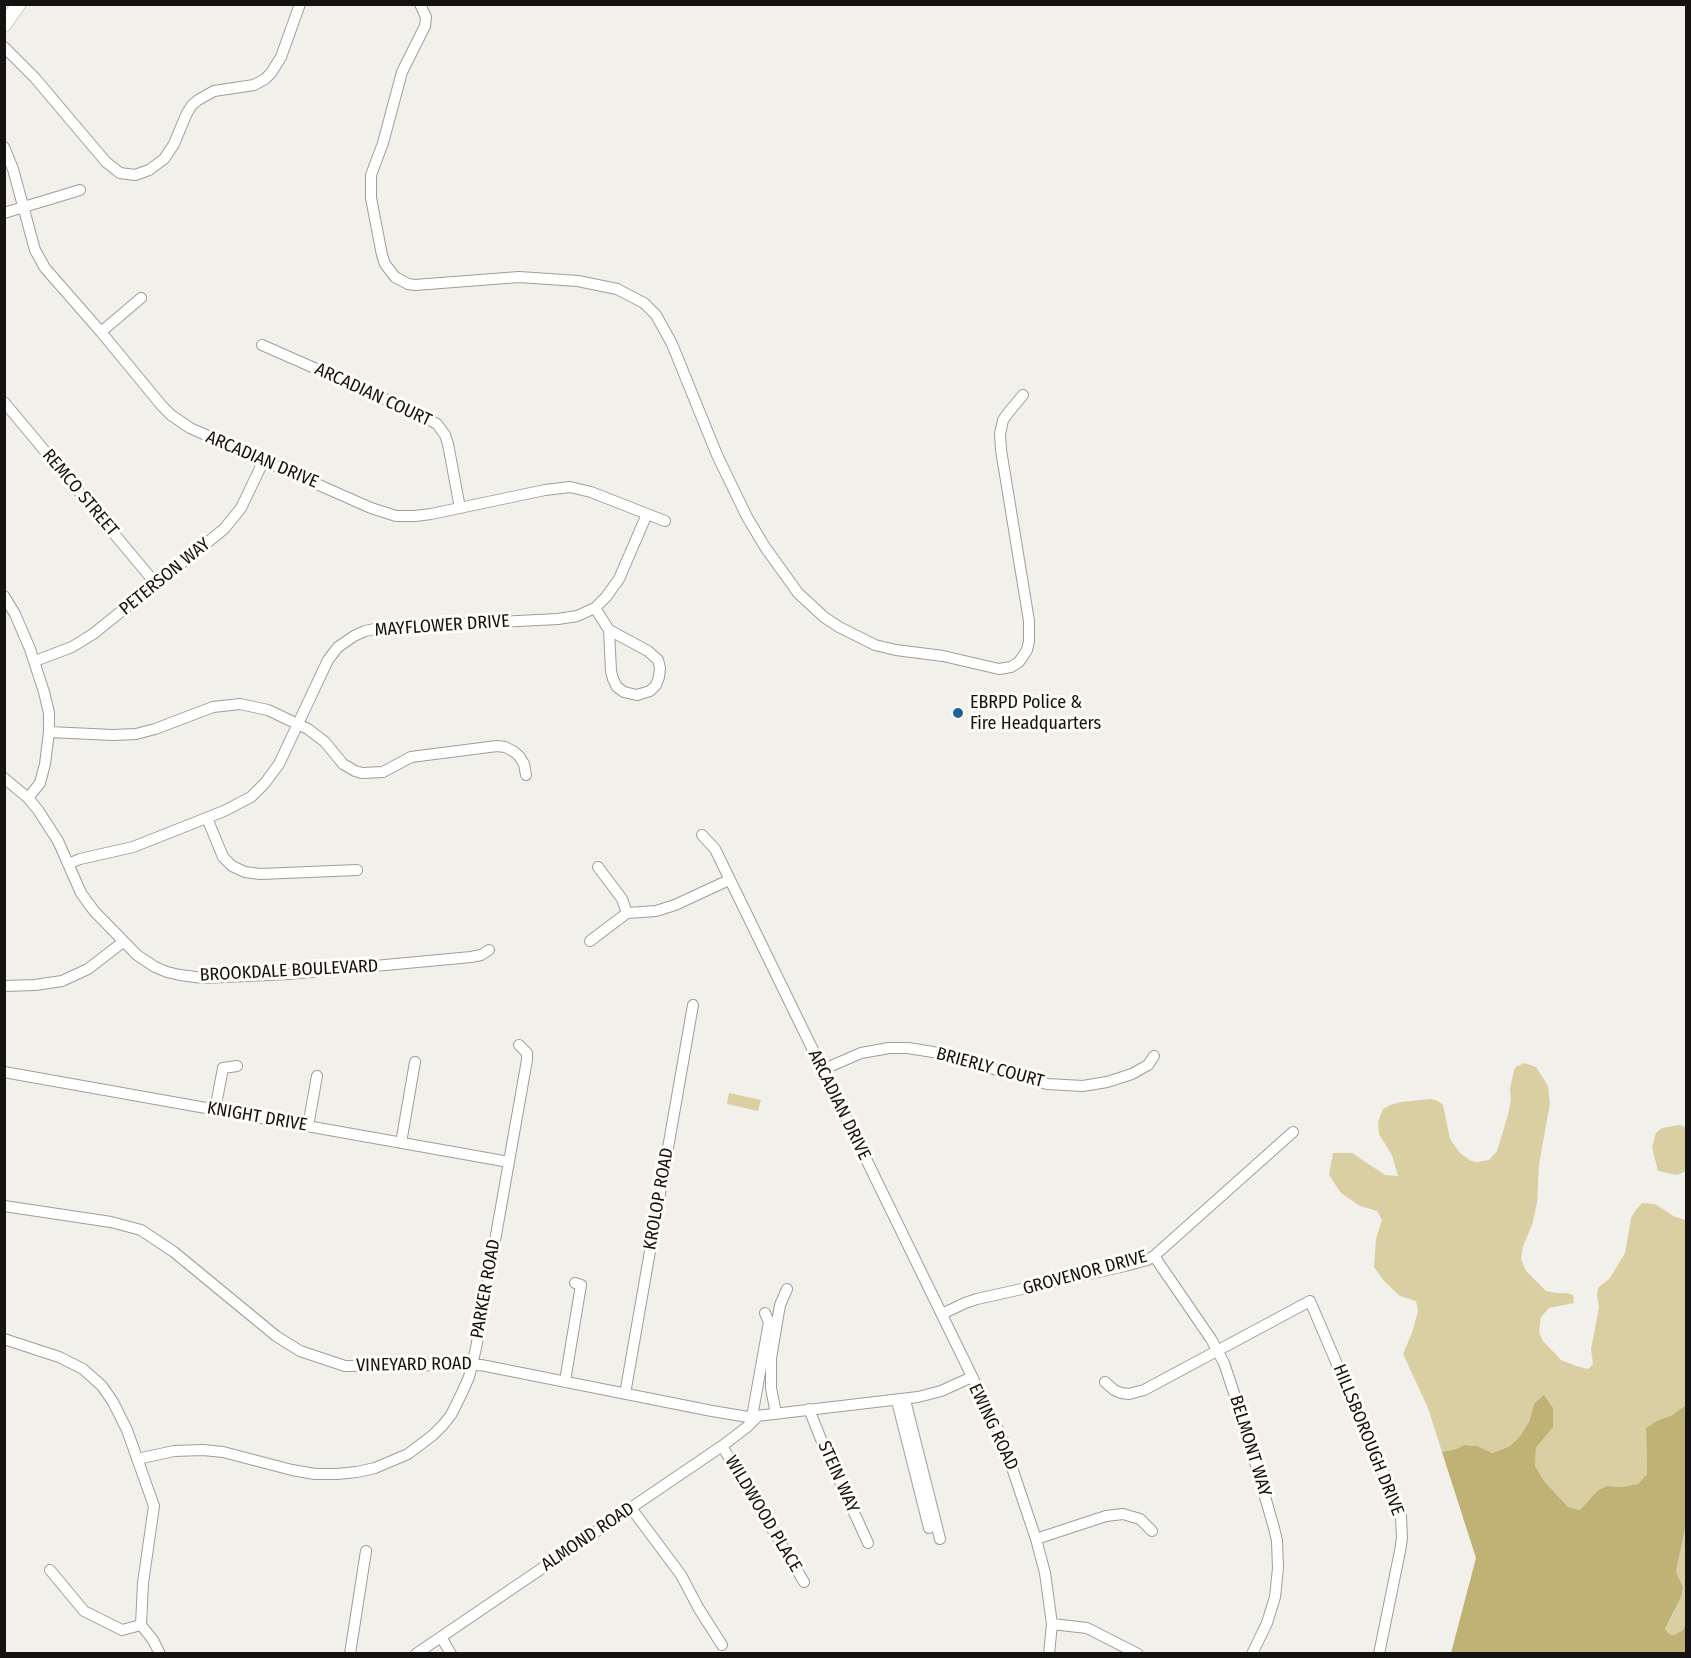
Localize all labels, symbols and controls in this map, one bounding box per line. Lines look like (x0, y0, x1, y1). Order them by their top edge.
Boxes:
street label: ARCADIAN COURT (311, 359, 435, 431)
street label: ARCADIAN DRIVE (202, 427, 322, 493)
street label: REMCO STREET (37, 445, 123, 541)
street label: PETERSON WAY (115, 534, 215, 620)
street label: MAYFLOWER DRIVE (374, 611, 510, 641)
place label: EBRPD Police & Fire Headquarters (970, 692, 1101, 734)
marker: EBRPD Police & Fire Headquarters (951, 706, 965, 720)
street label: BROOKDALE BOULEVARD (199, 956, 379, 986)
street label: BRIERLY COURT (934, 1043, 1046, 1093)
street label: ARCADIAN DRIVE (803, 1046, 875, 1164)
street label: KNIGHT DRIVE (205, 1098, 309, 1136)
street label: KROLOP ROAD (639, 1146, 679, 1252)
street label: PARKER ROAD (467, 1238, 505, 1340)
street label: GROVENOR DRIVE (1021, 1246, 1149, 1300)
street label: VINEYARD ROAD (356, 1353, 472, 1377)
street label: HILLSBOROUGH DRIVE (1328, 1361, 1408, 1519)
street label: EWING ROAD (964, 1380, 1022, 1474)
street label: BELMONT WAY (1224, 1393, 1276, 1499)
street label: STEIN WAY (813, 1438, 863, 1516)
street label: WILDWOOD PLACE (720, 1452, 806, 1576)
street label: ALMOND ROAD (537, 1498, 639, 1576)

